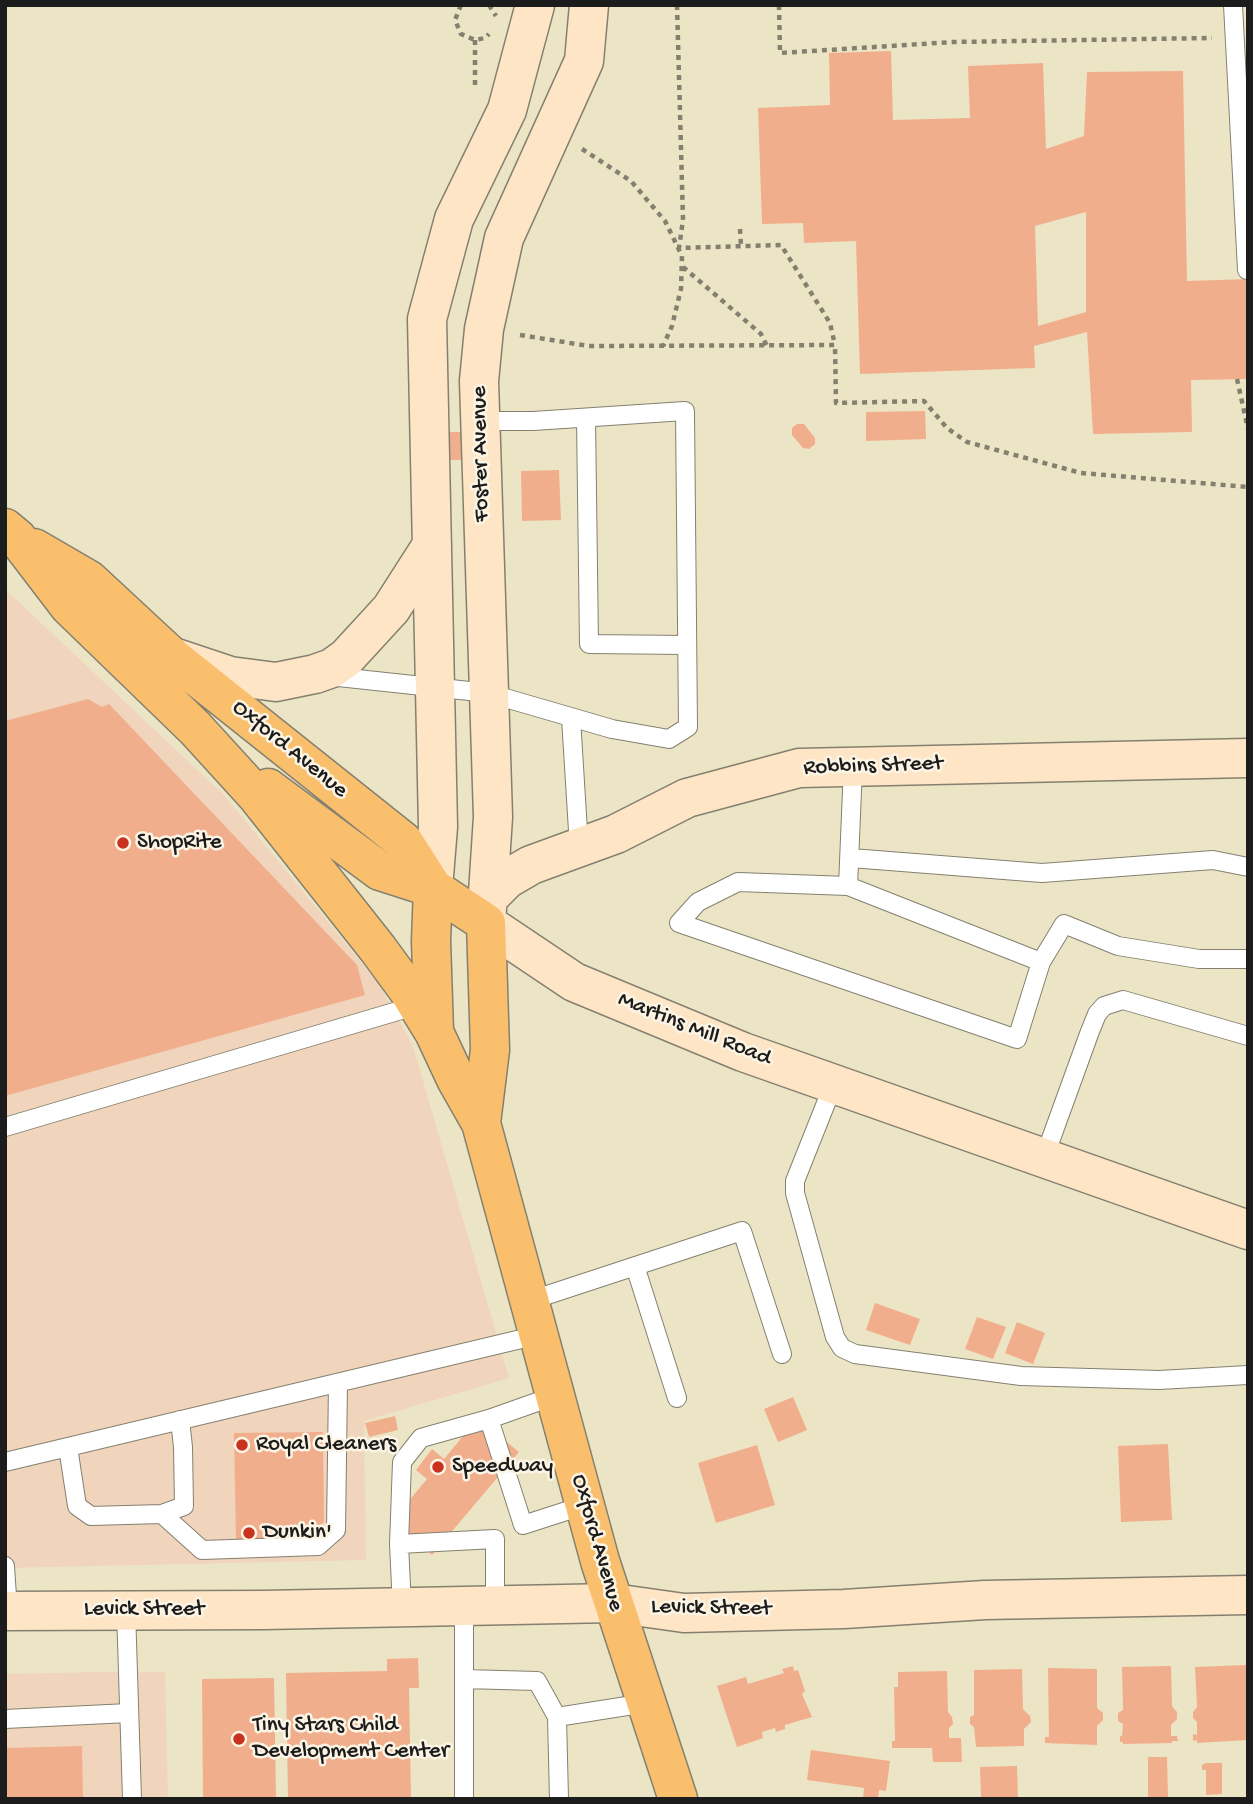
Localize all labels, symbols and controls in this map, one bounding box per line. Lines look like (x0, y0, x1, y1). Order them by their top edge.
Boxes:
street label: Foster Avenue (467, 386, 497, 522)
street label: Oxford Avenue (225, 695, 353, 805)
street label: Robbins Street (803, 751, 943, 783)
place label: ShopRite (137, 829, 222, 857)
marker: ShopRite (115, 835, 131, 851)
street label: Martins Mill Road (613, 987, 775, 1073)
place label: Royal Cleaners (256, 1431, 396, 1459)
marker: Royal Cleaners (234, 1437, 250, 1453)
place label: Speedway (452, 1453, 553, 1481)
marker: Speedway (430, 1459, 446, 1475)
street label: Oxford Avenue (563, 1471, 629, 1615)
place label: Dunkin' (263, 1519, 332, 1547)
marker: Dunkin' (241, 1525, 257, 1541)
street label: Levick Street (651, 1594, 771, 1624)
street label: Levick Street (84, 1596, 204, 1624)
place label: Tiny Stars Child Development Center (253, 1712, 449, 1766)
marker: Tiny Stars Child Development Center (231, 1731, 247, 1747)

